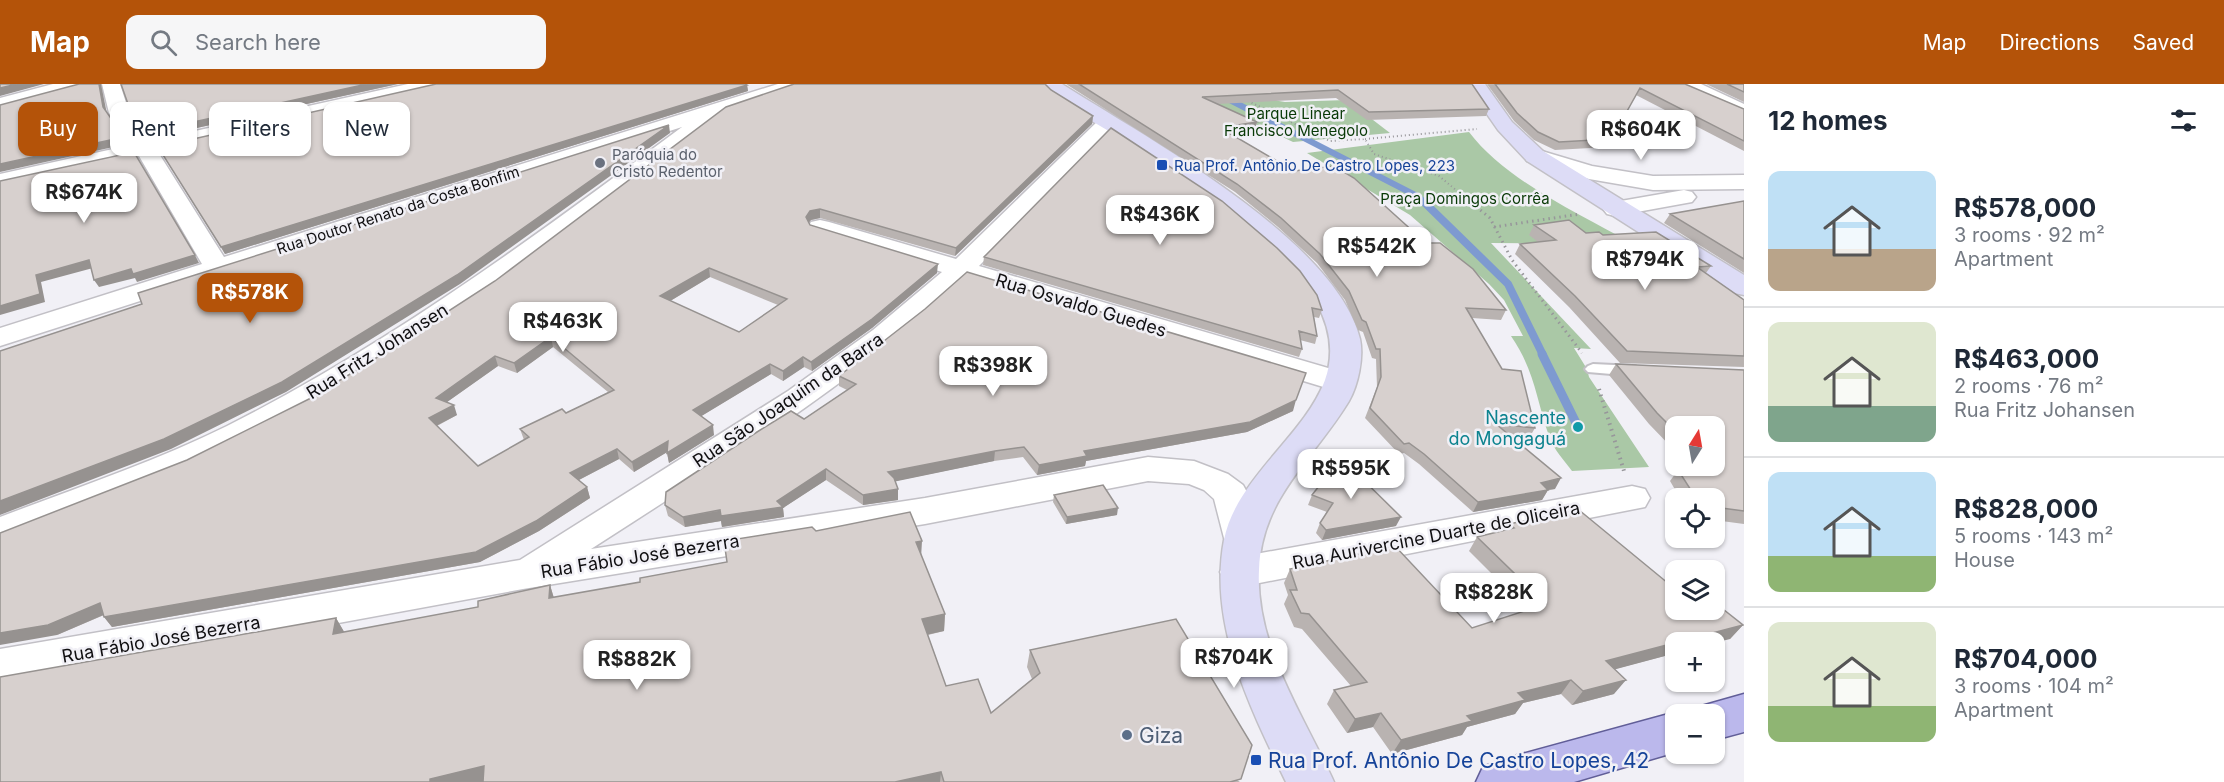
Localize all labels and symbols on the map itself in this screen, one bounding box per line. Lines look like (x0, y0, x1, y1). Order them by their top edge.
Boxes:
park label: Parque Linear Francisco Menegolo (1224, 104, 1368, 140)
pin: R$604K (1592, 110, 1690, 161)
place label: Paróquia do Cristo Redentor (612, 145, 723, 181)
marker: Paróquia do Cristo Redentor (593, 156, 607, 170)
place label: Rua Prof. Antônio De Castro Lopes, 223 (1174, 156, 1455, 175)
marker: Rua Prof. Antônio De Castro Lopes, 223 (1155, 158, 1169, 172)
street label: Rua Doutor Renato da Costa Bonfim (274, 162, 522, 258)
pin: R$674K (35, 173, 133, 224)
park label: Praça Domingos Corrêa (1380, 189, 1550, 208)
pin: R$436K (1111, 195, 1209, 246)
pin: R$542K (1328, 227, 1426, 278)
pin: R$794K (1596, 240, 1694, 291)
street label: Rua Osvaldo Guedes (993, 269, 1169, 341)
pin: R$578K (201, 273, 299, 324)
street label: Rua Fritz Johansen (302, 299, 452, 403)
pin: R$463K (514, 302, 612, 353)
street label: Rua São Joaquim da Barra (689, 328, 887, 472)
pin: R$398K (944, 346, 1042, 397)
place label: Nascente do Mongaguá (1448, 407, 1566, 449)
north arrow (1665, 416, 1725, 476)
marker: Nascente do Mongaguá (1571, 420, 1585, 434)
pin: R$595K (1302, 449, 1400, 500)
street label: Rua Aurivercine Duarte de Oliceira (1290, 497, 1582, 573)
street label: Rua Fábio José Bezerra (539, 530, 741, 582)
pin: R$828K (1445, 573, 1543, 624)
street label: Rua Fábio José Bezerra (60, 611, 262, 667)
pin: R$704K (1185, 638, 1283, 689)
pin: R$882K (588, 640, 686, 691)
place label: Giza (1139, 723, 1183, 748)
marker: Giza (1120, 728, 1134, 742)
place label: Rua Prof. Antônio De Castro Lopes, 42 (1268, 748, 1649, 773)
marker: Rua Prof. Antônio De Castro Lopes, 42 (1249, 753, 1263, 767)

